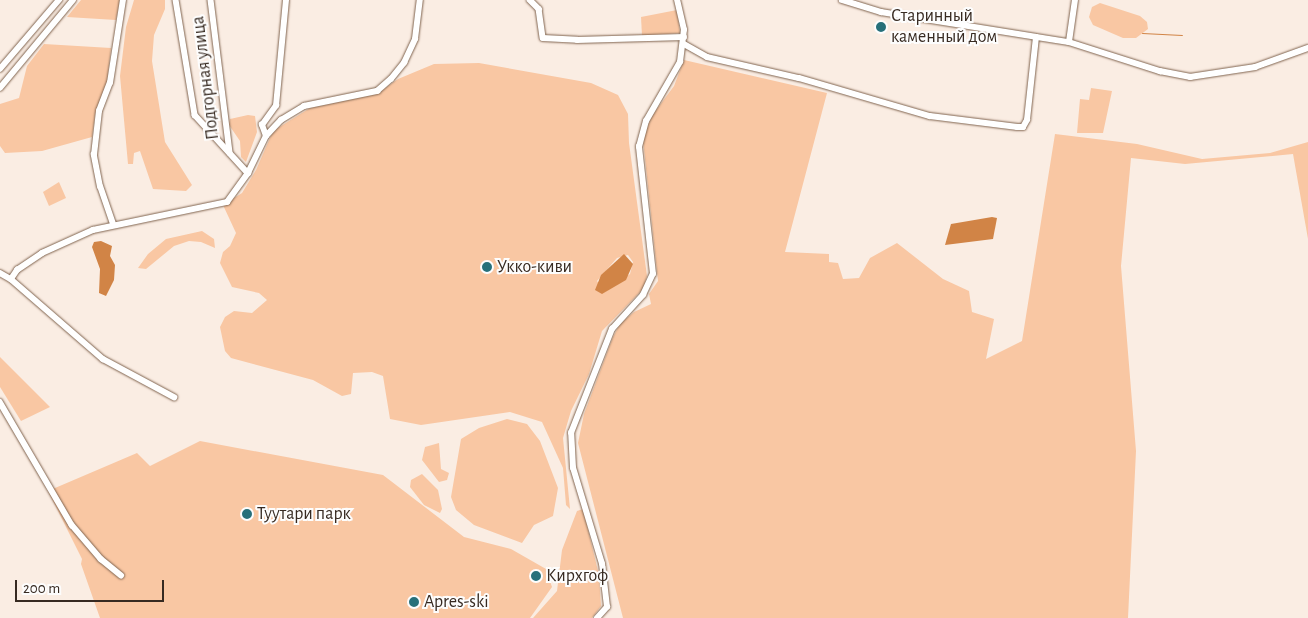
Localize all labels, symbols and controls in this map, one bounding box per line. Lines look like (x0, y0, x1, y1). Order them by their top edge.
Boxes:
place label: Старинный каменный дом (891, 6, 997, 48)
street label: Подгорная улица (188, 15, 224, 141)
marker: Старинный каменный дом (875, 21, 887, 33)
place label: Укко-киви (497, 256, 572, 278)
marker: Укко-киви (481, 261, 493, 273)
place label: Туутари парк (257, 503, 351, 525)
marker: Туутари парк (241, 508, 253, 520)
place label: Кирхгоф (546, 565, 608, 587)
scale bar (18, 570, 166, 602)
marker: Кирхгоф (530, 570, 542, 582)
text: 200 m (23, 581, 60, 596)
place label: Apres-ski (424, 591, 489, 613)
marker: Apres-ski (408, 596, 420, 608)

